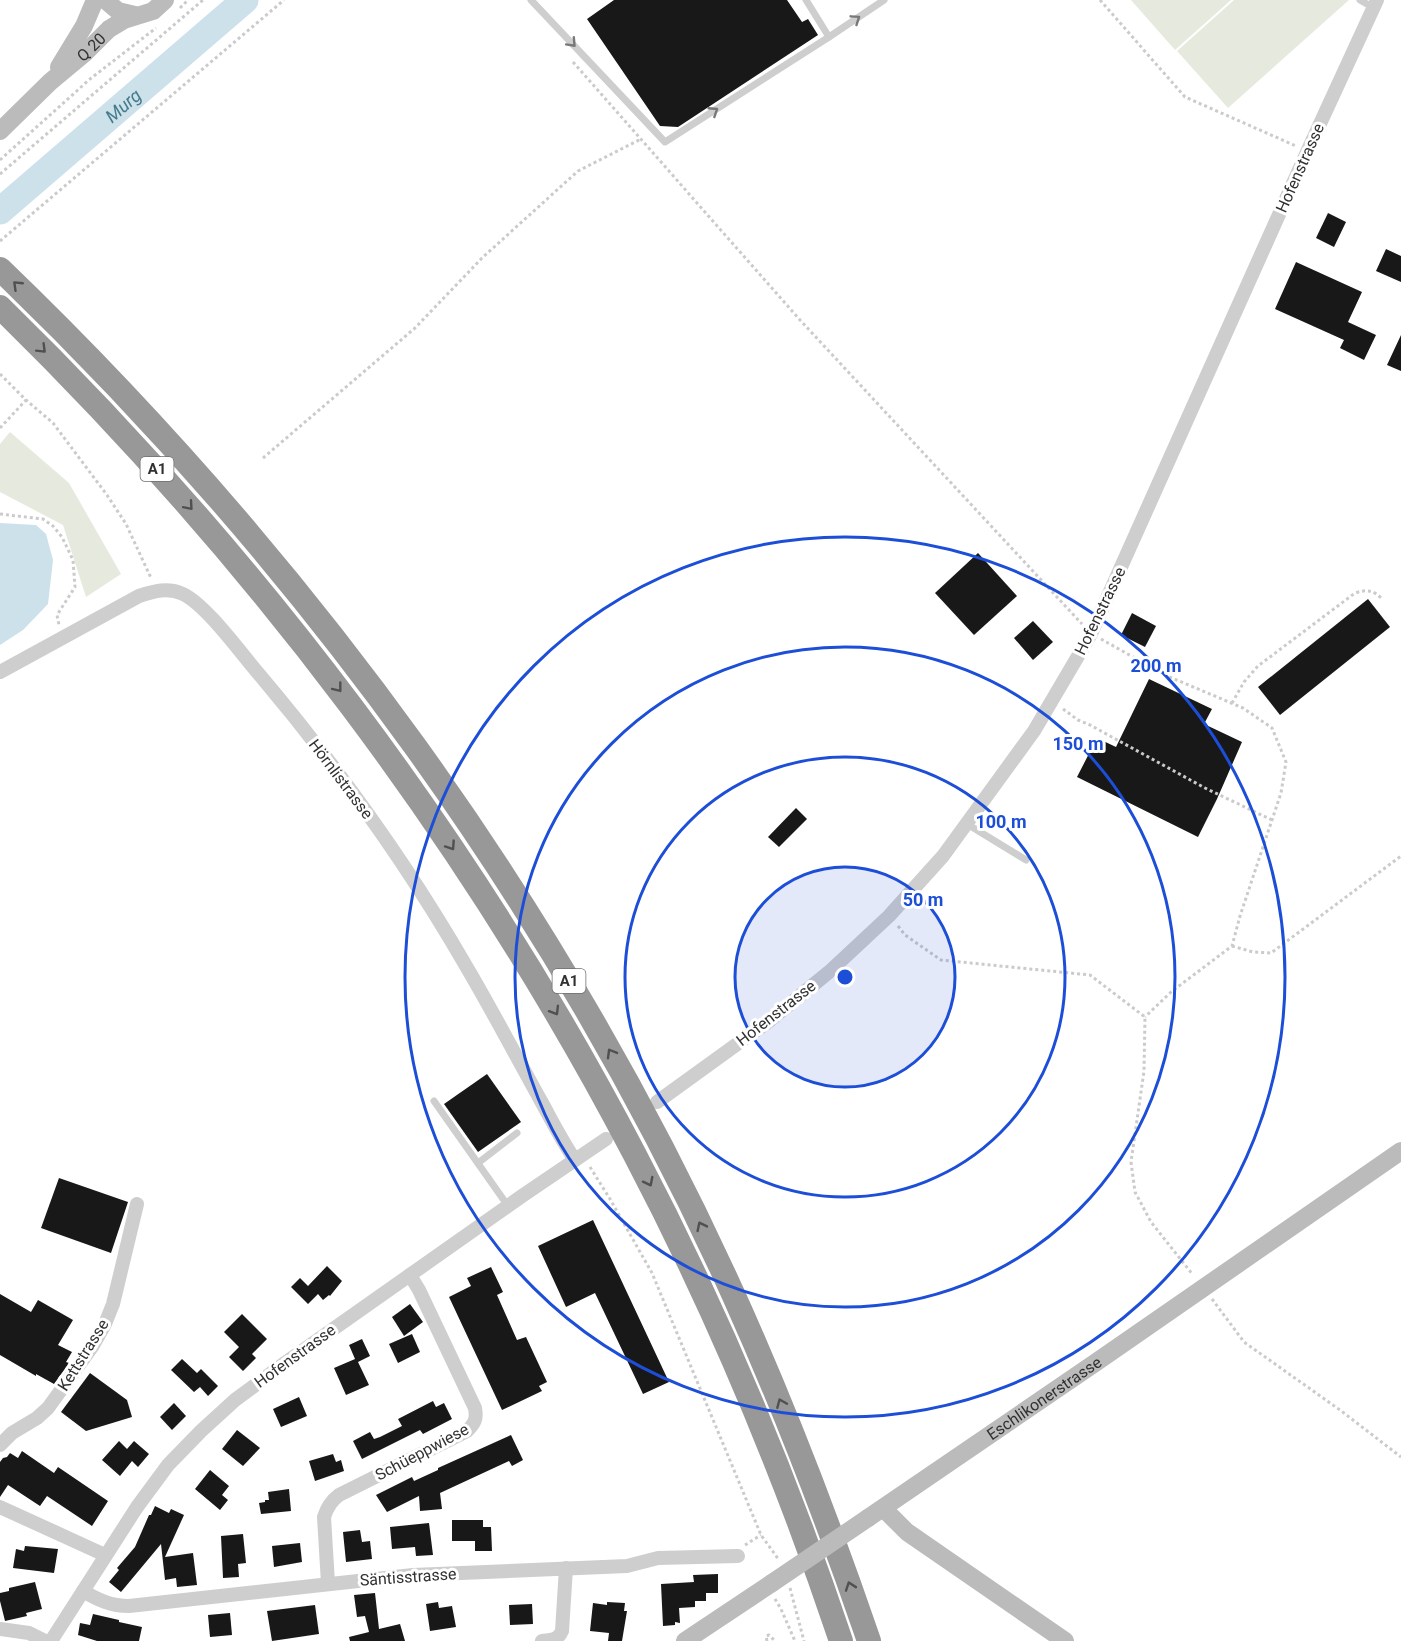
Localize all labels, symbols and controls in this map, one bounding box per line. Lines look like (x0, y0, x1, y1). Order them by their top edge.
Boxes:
one-way arrow (849, 15, 860, 26)
street label: Q 20 (73, 29, 109, 65)
one-way arrow (564, 35, 575, 46)
water label: Murg (101, 84, 145, 126)
one-way arrow (708, 106, 718, 118)
street label: Hofenstrasse (1272, 120, 1328, 216)
one-way arrow (13, 281, 23, 292)
one-way arrow (34, 341, 45, 352)
road number: A1 (140, 457, 174, 481)
one-way arrow (182, 499, 193, 510)
street label: Hofenstrasse (1071, 564, 1129, 658)
text: 200 m (1130, 655, 1182, 676)
one-way arrow (330, 681, 341, 692)
text: 150 m (1052, 733, 1104, 754)
street label: Hörnlistrasse (305, 735, 377, 823)
text: 100 m (975, 811, 1027, 832)
one-way arrow (444, 840, 455, 851)
text: 50 m (903, 889, 943, 910)
centre of rings (835, 967, 855, 987)
road number: A1 (552, 969, 586, 993)
street label: Hofenstrasse (733, 976, 819, 1050)
one-way arrow (548, 1005, 559, 1015)
one-way arrow (606, 1049, 618, 1059)
one-way arrow (642, 1176, 653, 1187)
one-way arrow (696, 1221, 708, 1232)
street label: Kettstrasse (53, 1316, 113, 1394)
street label: Hofenstrasse (251, 1320, 339, 1392)
street label: Eschlikonerstrasse (983, 1352, 1105, 1444)
one-way arrow (776, 1399, 788, 1410)
street label: Schüeppwiese (372, 1419, 472, 1485)
street label: Säntisstrasse (359, 1564, 457, 1590)
one-way arrow (845, 1581, 858, 1592)

